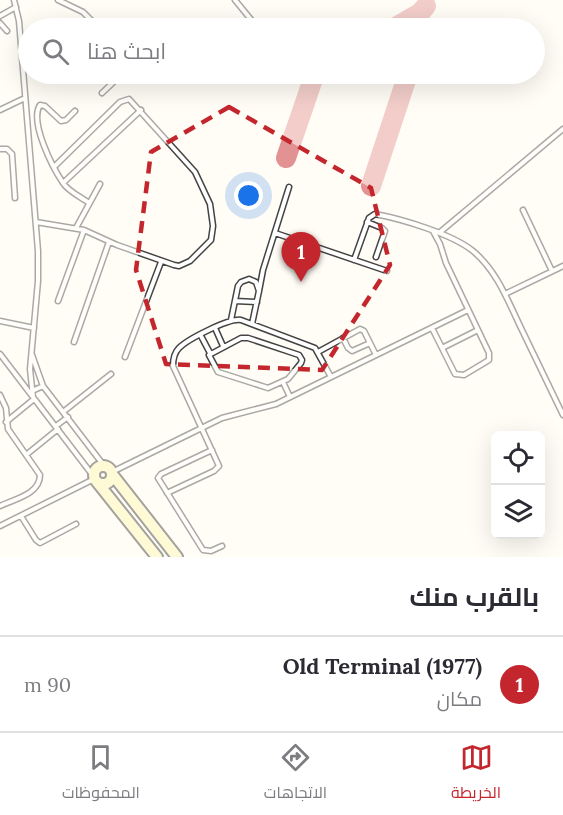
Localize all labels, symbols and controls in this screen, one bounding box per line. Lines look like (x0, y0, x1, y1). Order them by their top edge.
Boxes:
search box (18, 18, 545, 84)
icon: search (39, 35, 72, 68)
text: ابحث هنا (87, 37, 166, 65)
your location (234, 181, 263, 210)
pin: 1 (282, 232, 320, 282)
map controls (491, 431, 545, 539)
button: locate (491, 431, 545, 485)
button: layers (491, 485, 545, 539)
text: بالقرب منك (410, 580, 539, 613)
text: Old Terminal (1977) (283, 652, 482, 680)
text: 90 m (24, 672, 71, 697)
text: 1 (515, 672, 524, 697)
text: مكان (437, 686, 482, 711)
tab: المحفوظات (62, 741, 140, 807)
tab: الاتجاهات (264, 741, 327, 807)
tab: الخريطة (451, 741, 501, 807)

